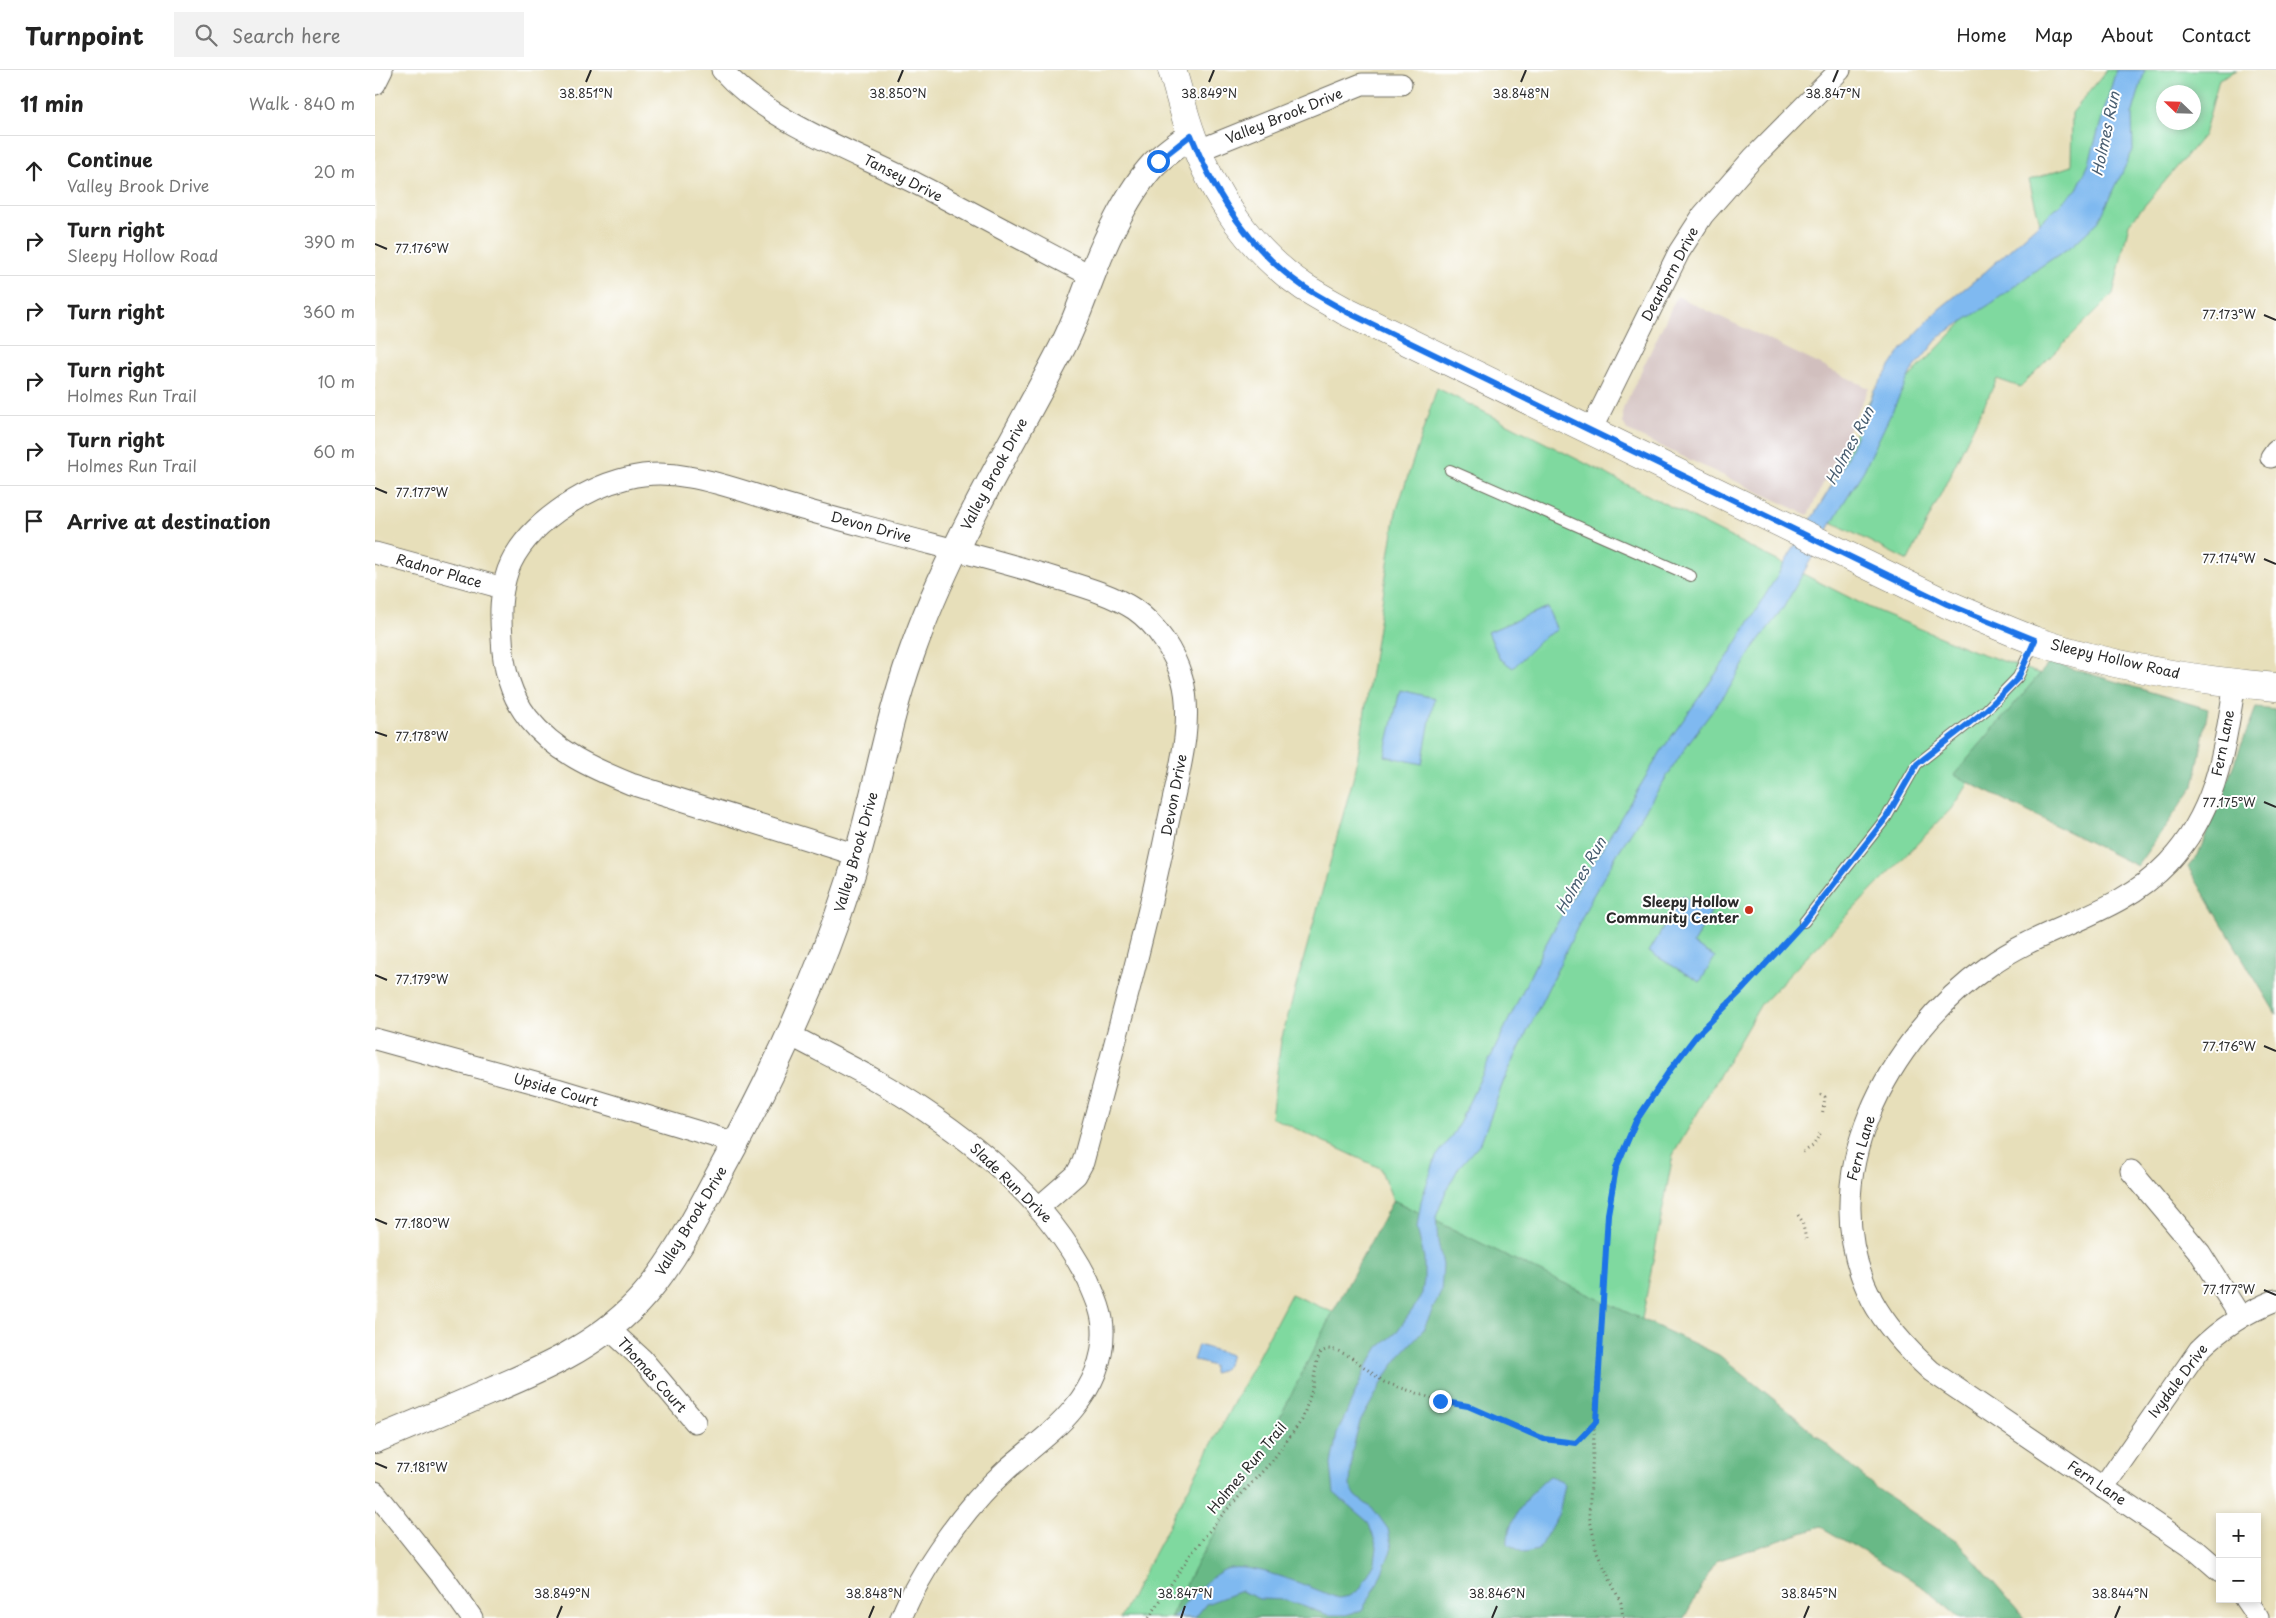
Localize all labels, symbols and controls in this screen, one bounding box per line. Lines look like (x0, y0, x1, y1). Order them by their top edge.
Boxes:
search box (174, 12, 524, 57)
text: Turnpoint (25, 17, 144, 53)
icon: search (192, 21, 220, 49)
text: Search here (232, 21, 341, 49)
text: Home (1956, 21, 2006, 48)
text: Map (2034, 21, 2073, 48)
text: About (2101, 21, 2153, 48)
text: Contact (2181, 21, 2251, 48)
street label: Valley Brook Drive (1222, 82, 1345, 149)
text: 38.851°N (559, 84, 613, 102)
text: 38.850°N (869, 84, 927, 102)
text: 38.849°N (1181, 84, 1237, 102)
text: 38.848°N (1493, 84, 1549, 102)
text: 38.847°N (1805, 84, 1861, 102)
north arrow (2156, 85, 2201, 130)
text: 11 min (20, 87, 84, 119)
water label: Holmes Run (2084, 88, 2125, 178)
text: Walk · 840 m (249, 91, 355, 115)
text: Continue (67, 145, 153, 173)
street label: Tansey Drive (860, 149, 946, 206)
route start (1147, 150, 1170, 173)
icon: ahead (20, 157, 48, 185)
text: 20 m (314, 159, 355, 183)
text: Valley Brook Drive (67, 173, 209, 197)
text: Turn right (67, 215, 165, 243)
street label: Dearborn Drive (1636, 223, 1703, 325)
icon: right (20, 227, 48, 255)
text: 390 m (304, 229, 355, 253)
text: 77.176°W (395, 239, 449, 257)
text: Sleepy Hollow Road (67, 243, 218, 267)
icon: right (20, 297, 48, 325)
text: Turn right (67, 297, 165, 325)
text: 360 m (303, 299, 355, 323)
text: 77.173°W (2202, 305, 2256, 323)
text: Turn right (67, 355, 165, 383)
icon: right (20, 367, 48, 395)
text: 10 m (318, 369, 355, 393)
text: Holmes Run Trail (67, 383, 197, 407)
water label: Holmes Run (1818, 401, 1879, 488)
street label: Valley Brook Drive (955, 414, 1032, 534)
text: Turn right (67, 425, 165, 453)
icon: right (20, 437, 48, 465)
text: 60 m (313, 439, 355, 463)
text: Holmes Run Trail (67, 453, 197, 477)
text: 77.177°W (396, 483, 449, 501)
street label: Devon Drive (828, 506, 914, 547)
icon: arrive (20, 507, 48, 535)
text: Arrive at destination (67, 507, 271, 535)
street label: Radnor Place (394, 548, 485, 593)
text: 77.174°W (2202, 549, 2256, 567)
street label: Sleepy Hollow Road (2048, 633, 2182, 684)
street label: Fern Lane (2206, 708, 2239, 778)
text: 77.178°W (396, 727, 449, 745)
street label: Devon Drive (1155, 752, 1192, 838)
street label: Valley Brook Drive (828, 789, 883, 915)
text: 77.175°W (2202, 793, 2256, 811)
water label: Holmes Run (1548, 832, 1612, 918)
place label: Sleepy Hollow Community Center (1606, 891, 1740, 928)
marker: Sleepy Hollow Community Center (1743, 904, 1755, 916)
text: 77.179°W (396, 970, 449, 988)
text: 77.176°W (2202, 1037, 2256, 1055)
street label: Upside Court (511, 1067, 601, 1112)
street label: Fern Lane (1841, 1113, 1880, 1183)
street label: Slade Run Drive (966, 1138, 1057, 1227)
street label: Valley Brook Drive (649, 1162, 732, 1280)
text: 77.180°W (394, 1214, 450, 1232)
text: 77.177°W (2203, 1280, 2256, 1298)
street label: Thomas Court (613, 1332, 692, 1417)
street label: Ivydale Drive (2143, 1339, 2212, 1422)
route end (1429, 1390, 1452, 1413)
street label: Holmes Run Trail (1202, 1417, 1291, 1518)
street label: Fern Lane (2064, 1455, 2131, 1510)
text: 77.181°W (396, 1458, 448, 1476)
map controls (2216, 1513, 2261, 1603)
button: + (2216, 1513, 2261, 1558)
button: − (2216, 1558, 2261, 1603)
text: 38.849°N (534, 1584, 590, 1602)
text: 38.848°N (846, 1584, 902, 1602)
text: 38.847°N (1157, 1584, 1213, 1602)
text: 38.846°N (1469, 1584, 1525, 1602)
text: 38.845°N (1781, 1584, 1837, 1602)
text: 38.844°N (2092, 1584, 2148, 1602)

